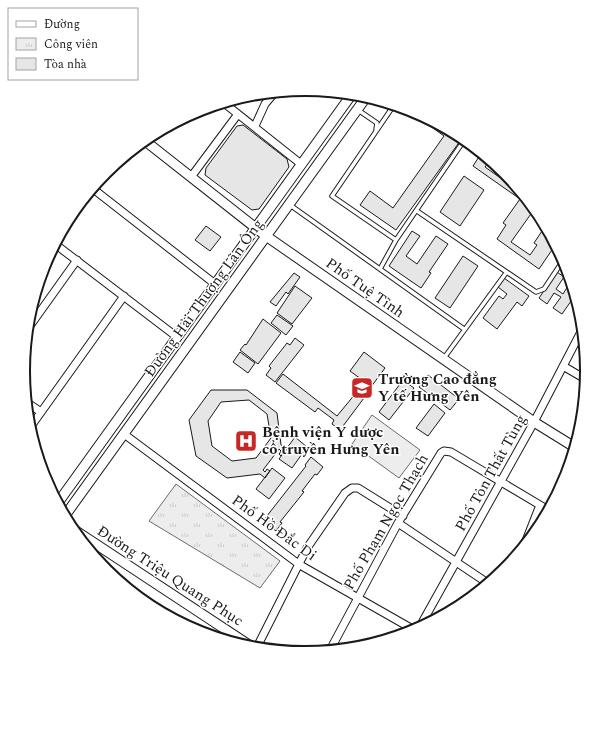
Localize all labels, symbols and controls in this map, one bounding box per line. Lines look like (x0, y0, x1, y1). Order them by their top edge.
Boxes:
legend (8, 8, 138, 80)
text: Đường (44, 15, 80, 34)
text: Công viên (44, 35, 98, 54)
text: Tòa nhà (44, 55, 87, 74)
street label: Đường Hải Thượng Lãn Ông (139, 214, 269, 382)
street label: Phố Tuệ Tĩnh (321, 252, 409, 324)
place label: Trường Cao đẳng Y tế Hưng Yên (378, 368, 497, 408)
school or university icon: Trường Cao đẳng Y tế Hưng Yên (349, 375, 375, 401)
street label: Phố Tôn Thất Tùng (449, 410, 533, 536)
place label: Bệnh viện Y dược cổ truyền Hưng Yên (262, 421, 400, 461)
hospital icon: Bệnh viện Y dược cổ truyền Hưng Yên (233, 428, 259, 454)
street label: Phố Phạm Ngọc Thạch (338, 450, 434, 594)
street label: Phố Hồ Đắc Di (227, 489, 321, 567)
street label: Đường Triệu Quang Phục (92, 520, 248, 632)

